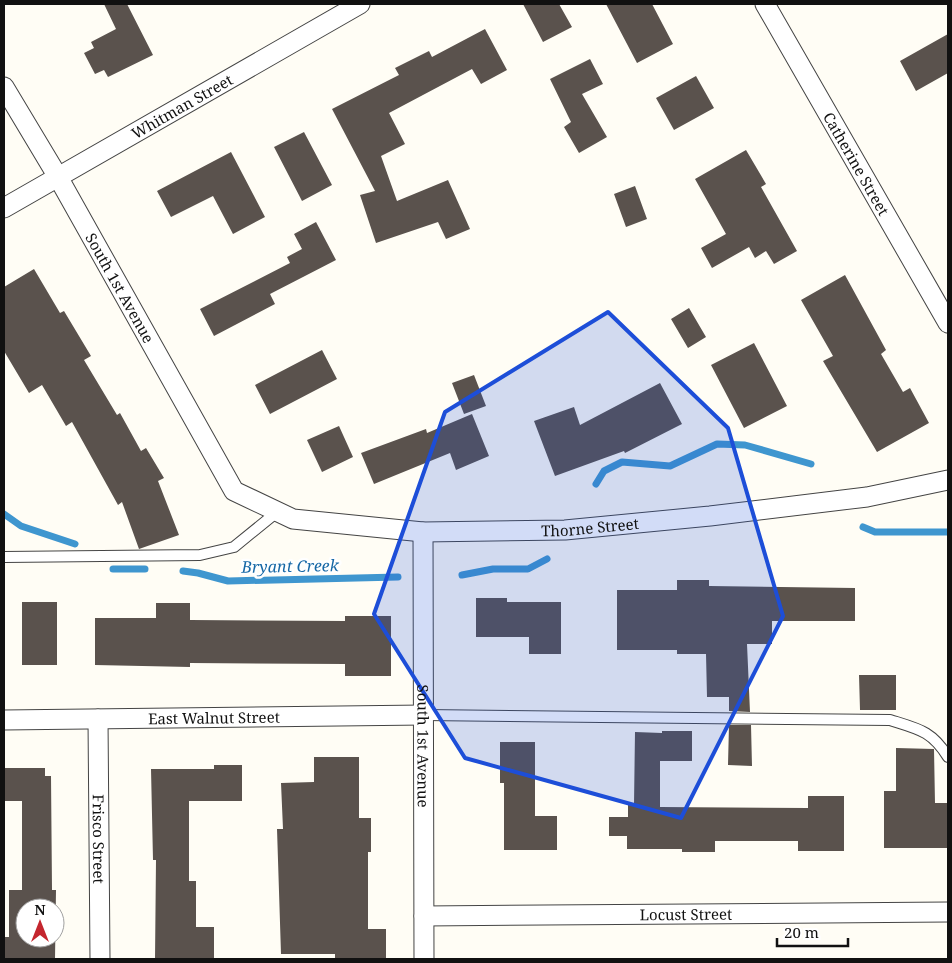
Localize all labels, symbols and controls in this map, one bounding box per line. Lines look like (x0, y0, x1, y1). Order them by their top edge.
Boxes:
street label: Whitman Street (128, 69, 236, 143)
street label: Catherine Street (819, 108, 894, 219)
street label: South 1st Avenue (81, 229, 159, 346)
street label: Thorne Street (541, 513, 640, 540)
water label: Bryant Creek (240, 554, 340, 578)
street label: South 1st Avenue (413, 684, 434, 808)
street label: East Walnut Street (148, 707, 280, 728)
street label: Frisco Street (89, 794, 109, 884)
north arrow (15, 898, 65, 948)
text: N (34, 900, 46, 919)
street label: Locust Street (640, 904, 732, 924)
scale bar (777, 916, 848, 948)
text: 20 m (784, 922, 819, 942)

